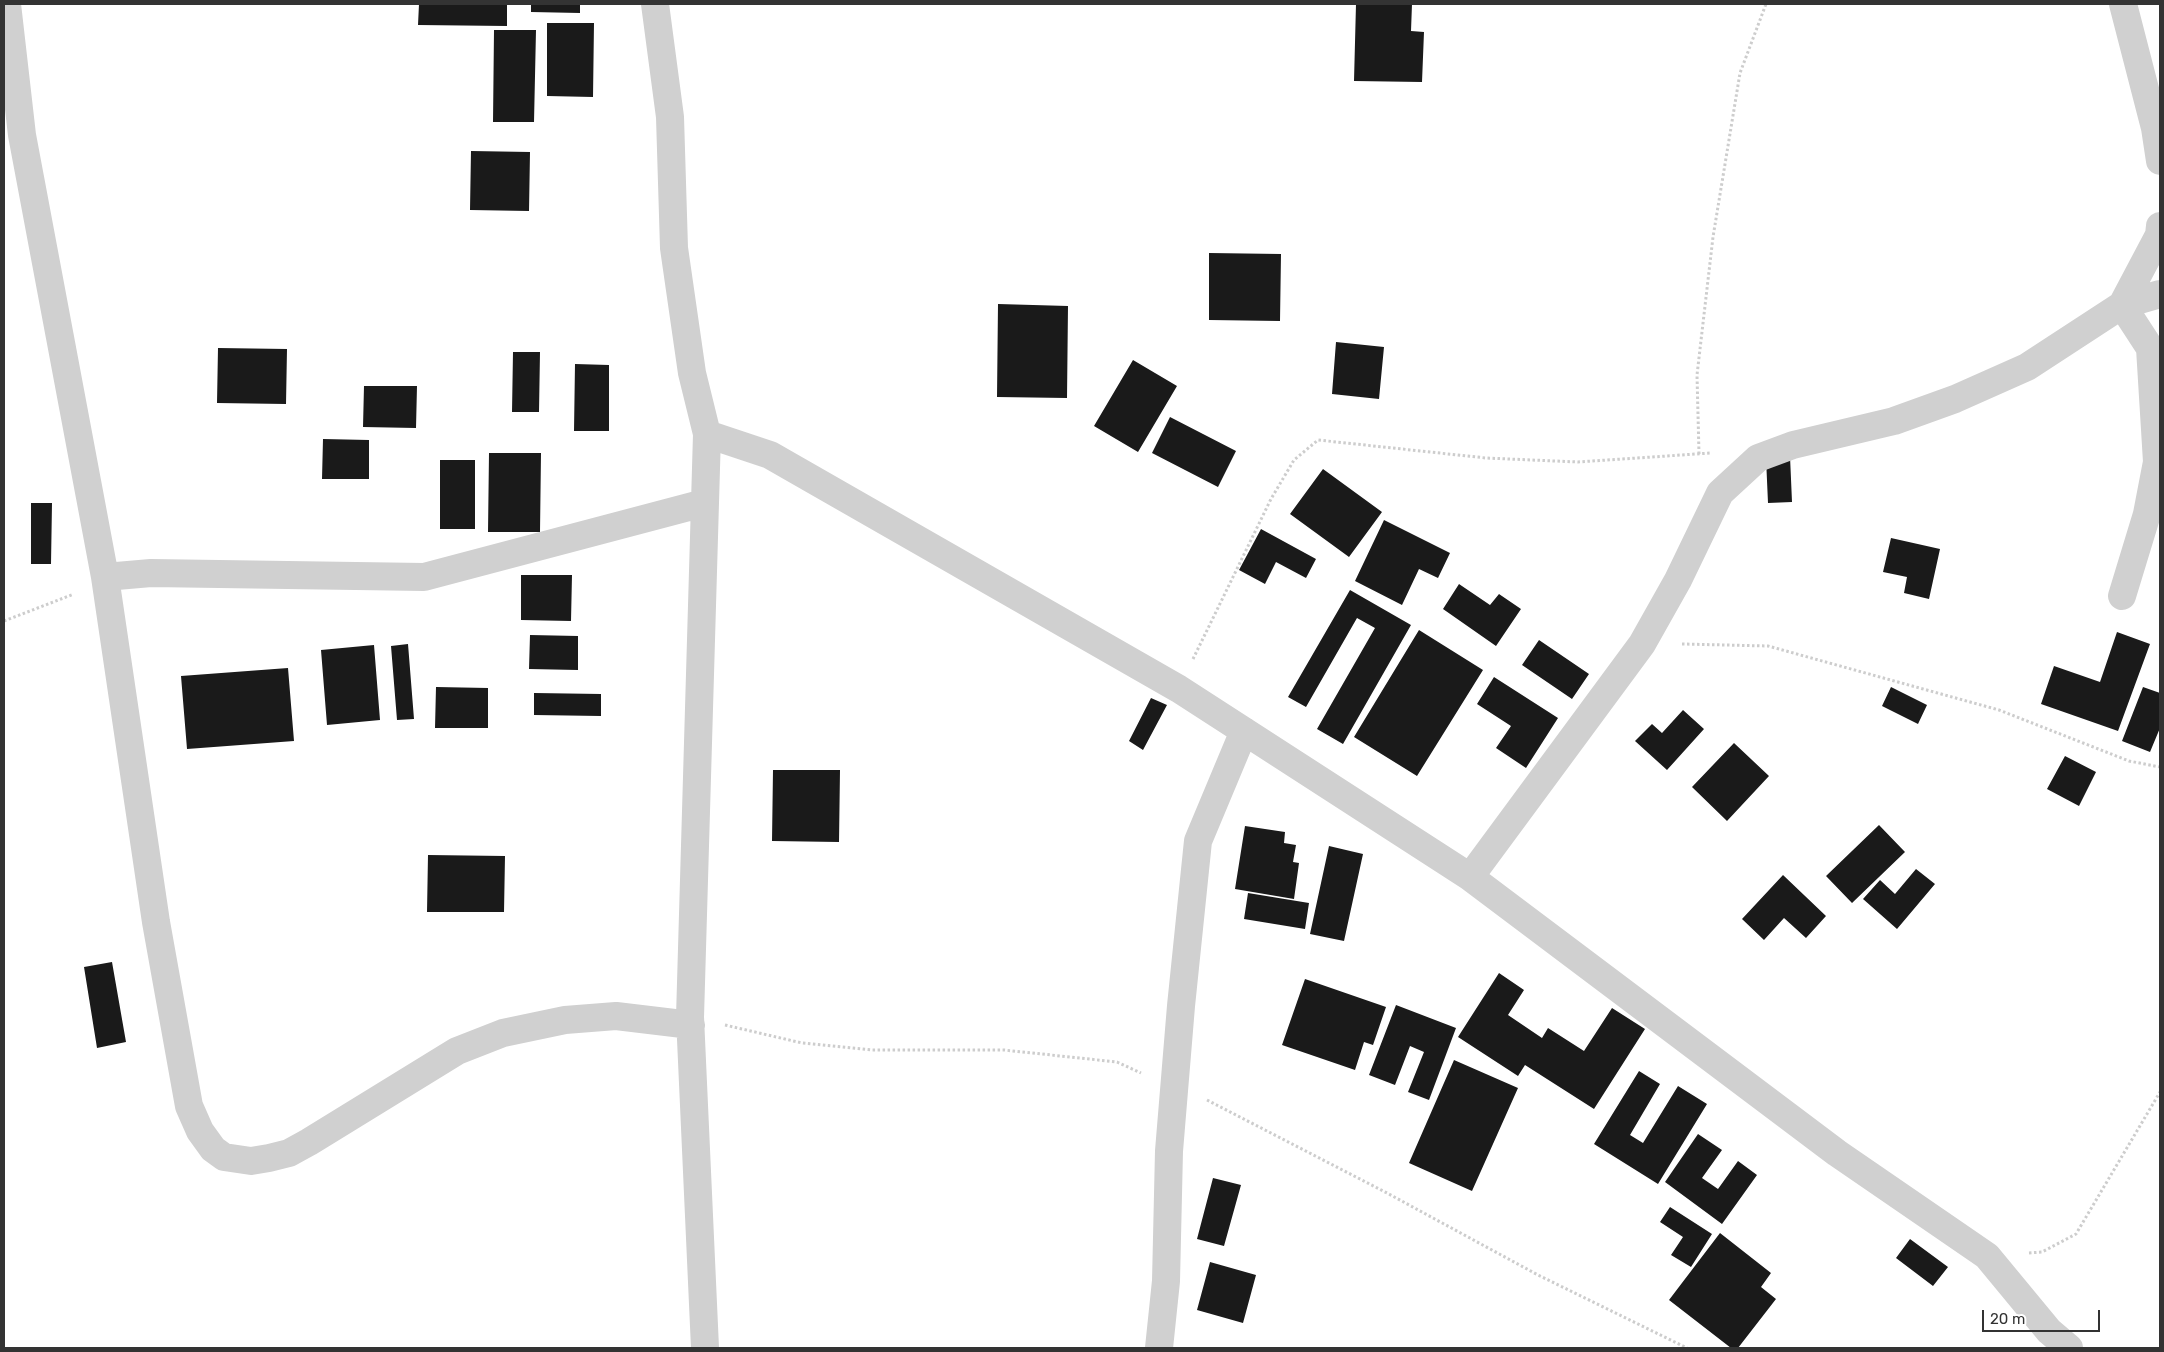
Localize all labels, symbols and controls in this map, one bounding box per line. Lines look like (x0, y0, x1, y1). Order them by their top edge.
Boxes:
scale bar (1984, 1300, 2102, 1332)
text: 20 m (1990, 1310, 2025, 1328)

